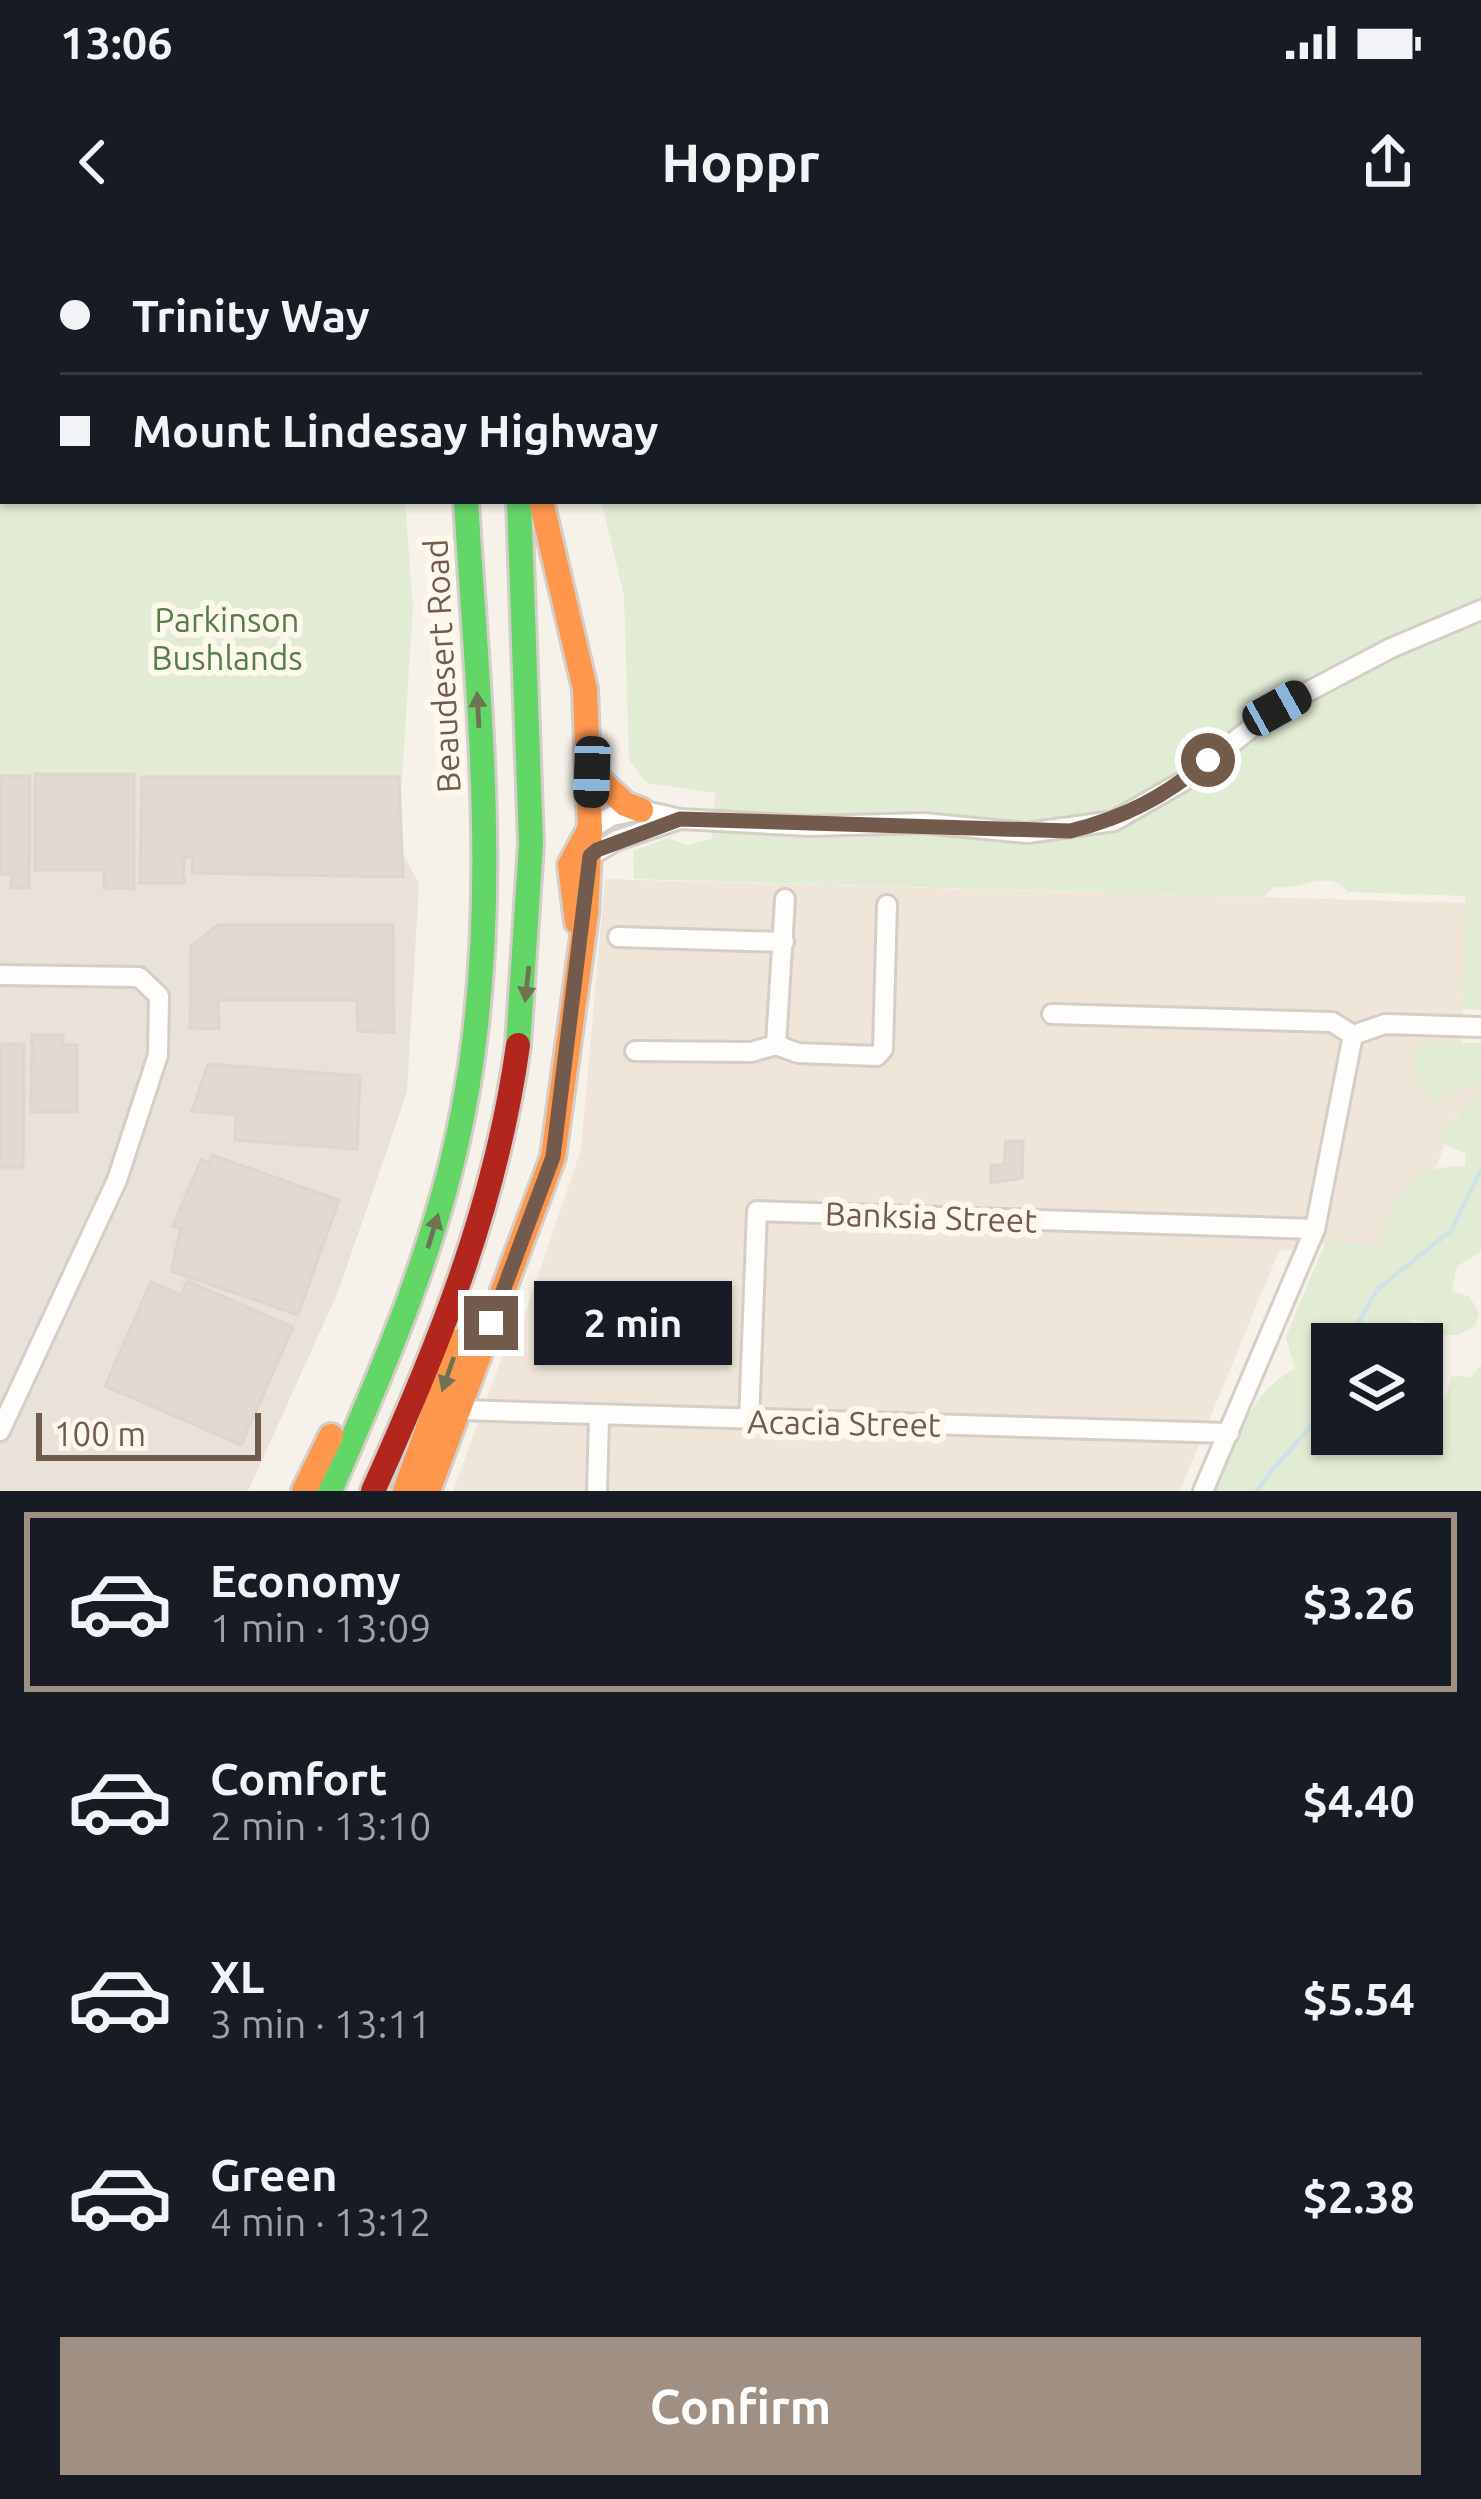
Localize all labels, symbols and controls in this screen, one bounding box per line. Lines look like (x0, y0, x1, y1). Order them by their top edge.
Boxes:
text: 13:06 (60, 17, 173, 68)
icon: back (60, 129, 126, 195)
icon: share (1355, 129, 1421, 195)
text: Hoppr (661, 132, 820, 192)
text: Trinity Way (132, 290, 370, 341)
text: Mount Lindesay Highway (132, 405, 658, 456)
street label: Beaudesert Road (416, 538, 467, 794)
park label: Parkinson Bushlands (151, 601, 303, 676)
car (1237, 675, 1317, 741)
one-way arrow (468, 690, 487, 728)
route start (1181, 733, 1235, 787)
car (573, 735, 611, 809)
one-way arrow (518, 966, 537, 1003)
street label: Banksia Street (824, 1194, 1038, 1239)
one-way arrow (425, 1212, 443, 1249)
callout: 2 min (533, 1281, 731, 1365)
route end (464, 1296, 518, 1350)
text: 2 min (584, 1301, 682, 1344)
map controls (1311, 1323, 1443, 1455)
button: layers (1311, 1323, 1443, 1455)
one-way arrow (438, 1356, 456, 1392)
street label: Acacia Street (747, 1402, 941, 1443)
scale bar (36, 1407, 261, 1460)
text: 100 m (54, 1415, 146, 1452)
icon: car (66, 1548, 174, 1656)
text: Economy (210, 1555, 401, 1606)
text: $3.26 (1302, 1577, 1415, 1628)
text: 1 min · 13:09 (210, 1606, 431, 1649)
icon: car (66, 1746, 174, 1854)
text: Comfort (210, 1753, 387, 1804)
text: $4.40 (1302, 1775, 1415, 1826)
text: 2 min · 13:10 (210, 1804, 431, 1847)
icon: car (66, 1944, 174, 2052)
text: XL (210, 1951, 264, 2002)
text: $5.54 (1302, 1973, 1415, 2024)
text: 3 min · 13:11 (210, 2002, 431, 2045)
icon: car (66, 2142, 174, 2250)
text: Green (210, 2149, 337, 2200)
text: $2.38 (1302, 2171, 1415, 2222)
text: 4 min · 13:12 (210, 2200, 431, 2243)
button: Confirm (60, 2337, 1421, 2475)

